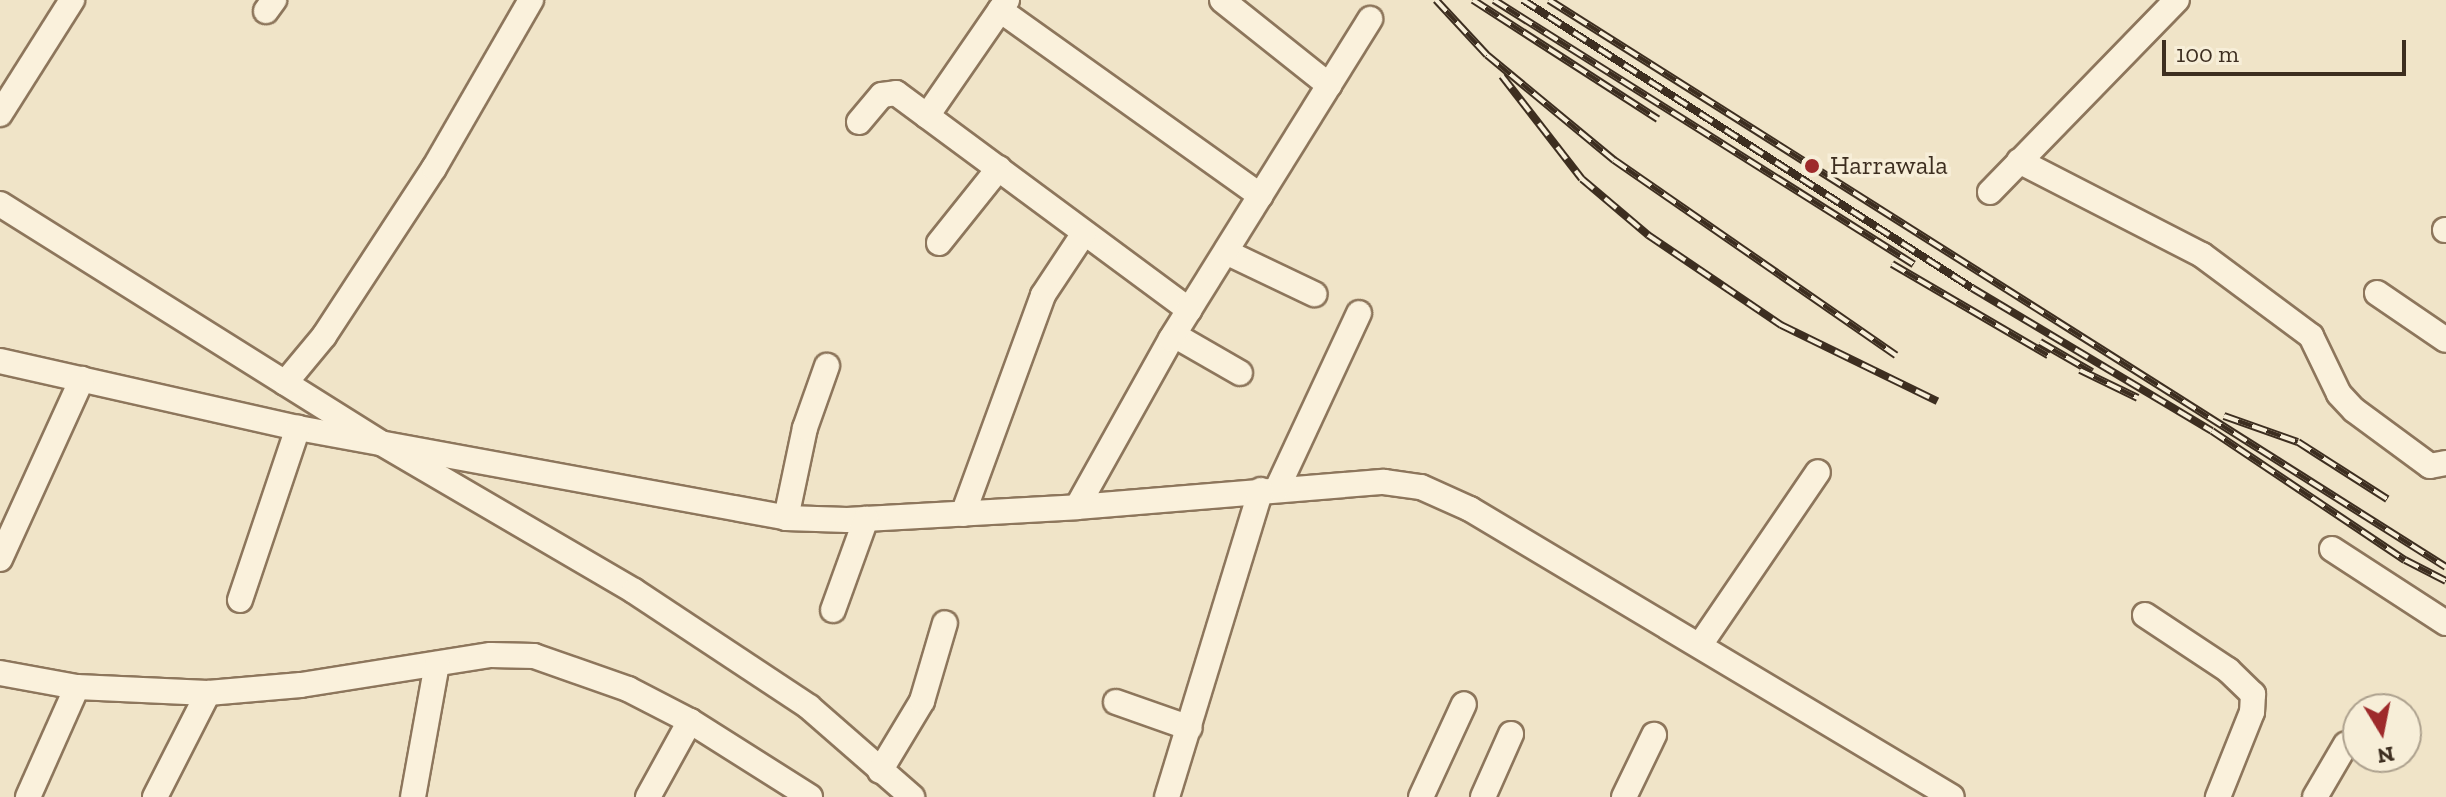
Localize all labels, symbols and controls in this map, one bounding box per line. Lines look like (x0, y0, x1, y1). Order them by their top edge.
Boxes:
scale bar (2166, 24, 2410, 74)
text: 100 m (2176, 39, 2239, 68)
place label: Harrawala (1830, 150, 1948, 182)
marker: Harrawala (1801, 155, 1823, 177)
north arrow (2342, 693, 2422, 773)
text: N (2375, 740, 2396, 770)

